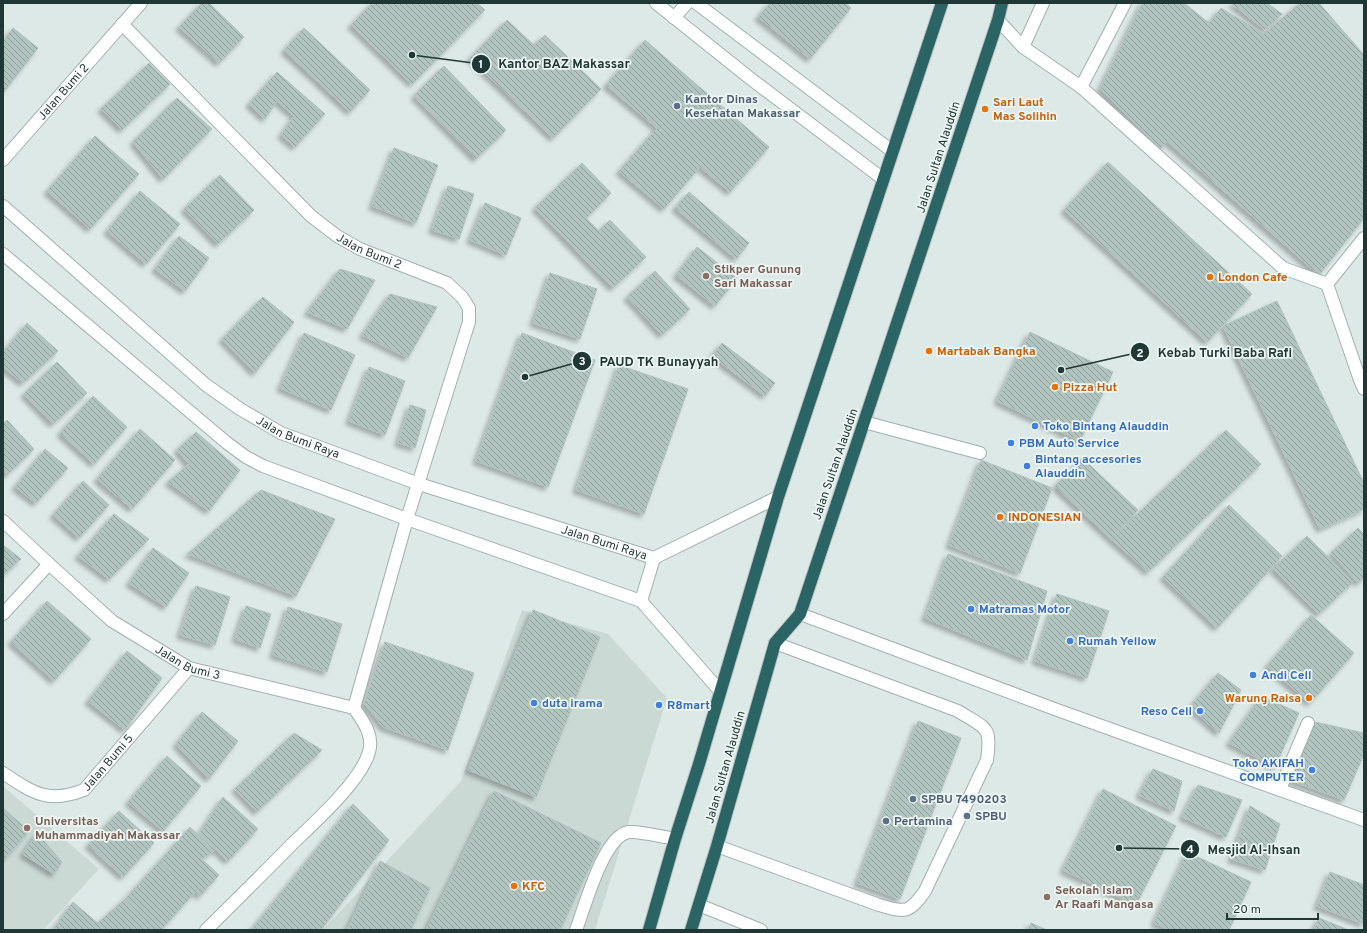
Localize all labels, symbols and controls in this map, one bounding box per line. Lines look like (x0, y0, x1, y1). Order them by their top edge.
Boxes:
callout: Kantor BAZ Makassar (471, 51, 638, 76)
text: 1 (479, 57, 483, 73)
text: Kantor BAZ Makassar (498, 57, 630, 73)
street label: Jalan Bumi 2 (35, 61, 93, 124)
place label: Kantor Dinas Kesehatan Makassar (685, 92, 800, 122)
place label: Sari Laut Mas Solihin (993, 95, 1057, 125)
street label: Jalan Sultan Alauddin (913, 99, 965, 215)
marker: Kantor Dinas Kesehatan Makassar (672, 101, 682, 111)
marker: Sari Laut Mas Solihin (980, 104, 990, 114)
street label: Jalan Bumi 2 (333, 230, 404, 274)
place label: Stikper Gunung Sari Makassar (714, 262, 801, 292)
place label: London Cafe (1218, 270, 1288, 286)
marker: Stikper Gunung Sari Makassar (701, 271, 711, 281)
marker: London Cafe (1205, 272, 1215, 282)
callout: Kebab Turki Baba Rafi (1130, 340, 1300, 365)
place label: Martabak Bangka (937, 344, 1036, 360)
marker: Martabak Bangka (924, 346, 934, 356)
text: 2 (1136, 346, 1144, 362)
text: Kebab Turki Baba Rafi (1158, 346, 1292, 362)
callout: PAUD TK Bunayyah (572, 349, 727, 374)
text: 3 (578, 354, 586, 370)
text: PAUD TK Bunayyah (599, 355, 719, 371)
place label: Pizza Hut (1063, 380, 1118, 396)
marker: Pizza Hut (1050, 382, 1060, 392)
street label: Jalan Sultan Alauddin (809, 407, 863, 522)
street label: Jalan Bumi Raya (253, 413, 342, 463)
place label: Toko Bintang Alauddin (1043, 419, 1169, 435)
marker: Toko Bintang Alauddin (1030, 421, 1040, 431)
place label: PBM Auto Service (1019, 436, 1120, 452)
marker: PBM Auto Service (1006, 438, 1016, 448)
place label: Bintang accesories Alauddin (1035, 452, 1142, 482)
marker: Bintang accesories Alauddin (1022, 461, 1032, 471)
place label: INDONESIAN (1008, 510, 1081, 526)
marker: INDONESIAN (995, 512, 1005, 522)
street label: Jalan Bumi Raya (559, 522, 649, 564)
place label: Matramas Motor (979, 602, 1070, 618)
marker: Matramas Motor (966, 604, 976, 614)
place label: Rumah Yellow (1078, 634, 1156, 650)
marker: Rumah Yellow (1065, 636, 1075, 646)
street label: Jalan Bumi 3 (152, 642, 222, 684)
place label: Andi Cell (1261, 668, 1311, 684)
marker: Andi Cell (1248, 670, 1258, 680)
place label: Warung Raisa (1225, 691, 1301, 707)
marker: Warung Raisa (1304, 693, 1314, 703)
place label: duta irama (542, 696, 603, 712)
marker: duta irama (529, 698, 539, 708)
place label: R8mart (667, 698, 710, 714)
marker: R8mart (654, 700, 664, 710)
place label: Reso Cell (1141, 704, 1192, 720)
marker: Reso Cell (1195, 706, 1205, 716)
street label: Jalan Sultan Alauddin (702, 709, 750, 826)
street label: Jalan Bumi 5 (79, 731, 137, 795)
place label: Toko AKIFAH COMPUTER (1232, 756, 1304, 786)
marker: Toko AKIFAH COMPUTER (1307, 765, 1317, 775)
place label: SPBU 7490203 (921, 792, 1007, 808)
marker: SPBU 7490203 (908, 794, 918, 804)
place label: SPBU (975, 809, 1007, 825)
marker: SPBU (962, 811, 972, 821)
place label: Universitas Muhammadiyah Makassar (35, 814, 180, 844)
place label: Pertamina (894, 814, 952, 830)
marker: Pertamina (881, 816, 891, 826)
marker: Universitas Muhammadiyah Makassar (22, 823, 32, 833)
callout: Mesjid Al-Ihsan (1180, 837, 1309, 862)
text: 4 (1186, 842, 1194, 858)
text: Mesjid Al-Ihsan (1208, 843, 1300, 859)
place label: KFC (522, 879, 545, 895)
marker: KFC (509, 881, 519, 891)
place label: Sekolah Islam Ar Raafi Mangasa (1055, 883, 1153, 913)
marker: Sekolah Islam Ar Raafi Mangasa (1042, 892, 1052, 902)
scale bar (1227, 895, 1318, 921)
text: 20 m (1233, 902, 1261, 918)

